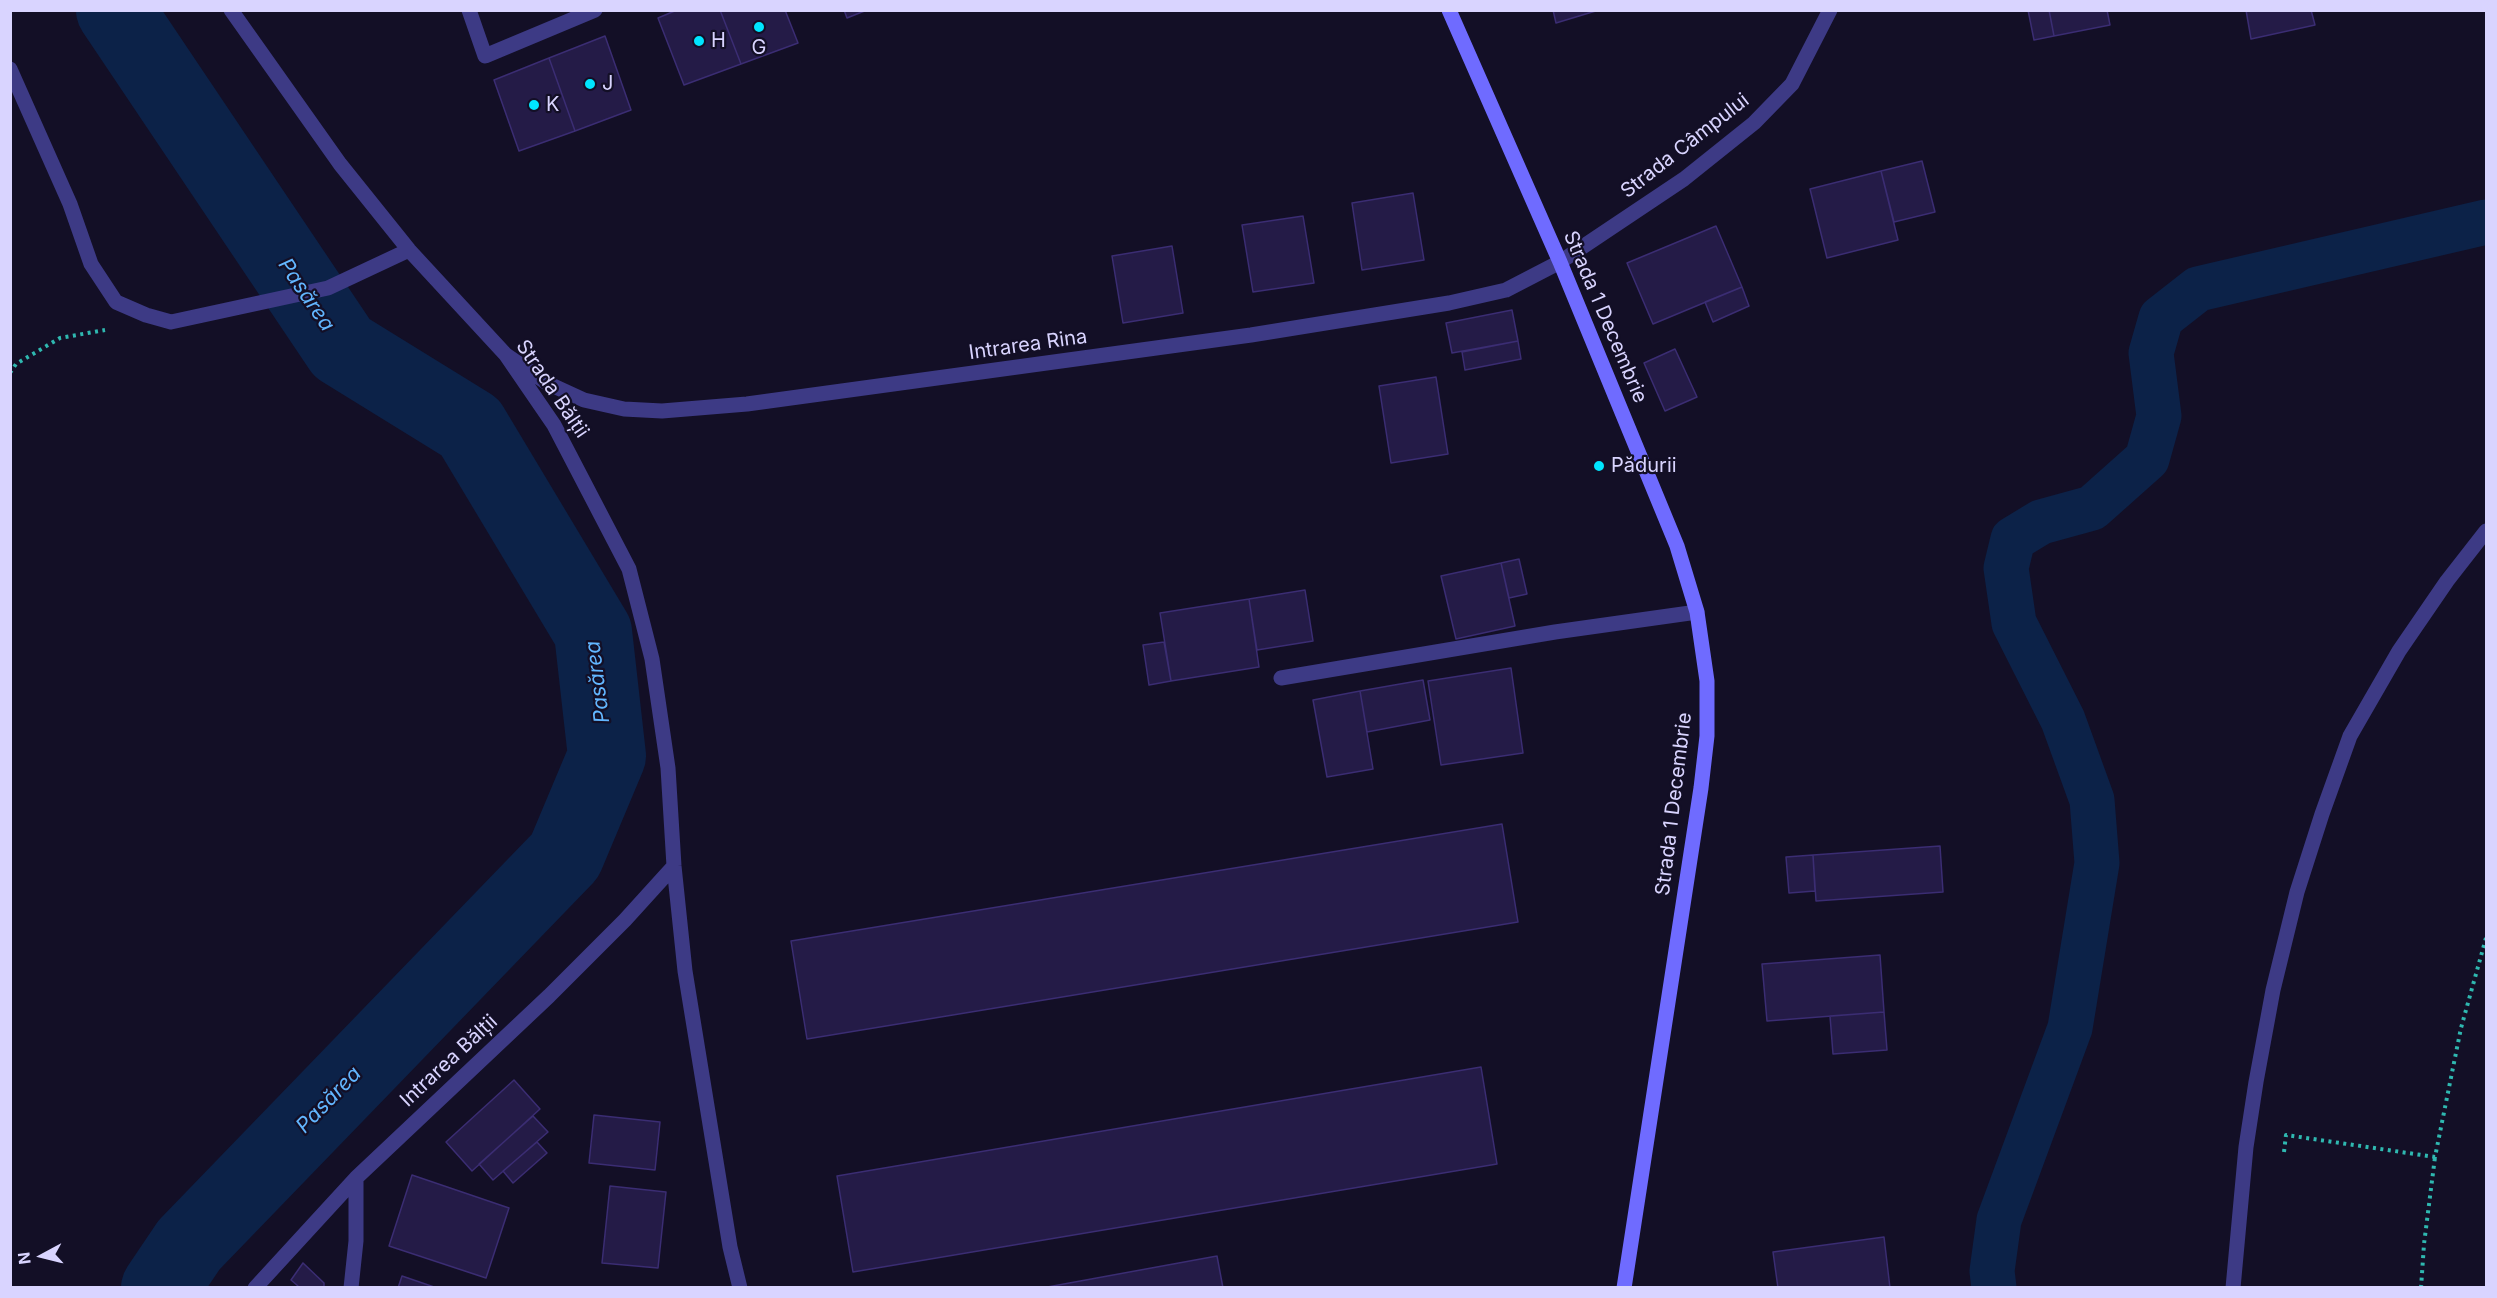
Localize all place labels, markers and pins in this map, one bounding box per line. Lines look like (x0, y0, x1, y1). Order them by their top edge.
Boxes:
marker: G (752, 20, 766, 34)
place label: H (711, 29, 726, 53)
marker: H (692, 34, 706, 48)
place label: G (752, 36, 766, 60)
place label: J (602, 72, 613, 96)
marker: J (583, 77, 597, 91)
place label: K (546, 93, 559, 117)
marker: K (527, 98, 541, 112)
place label: Pădurii (1611, 454, 1677, 478)
marker: Pădurii (1592, 459, 1606, 473)

